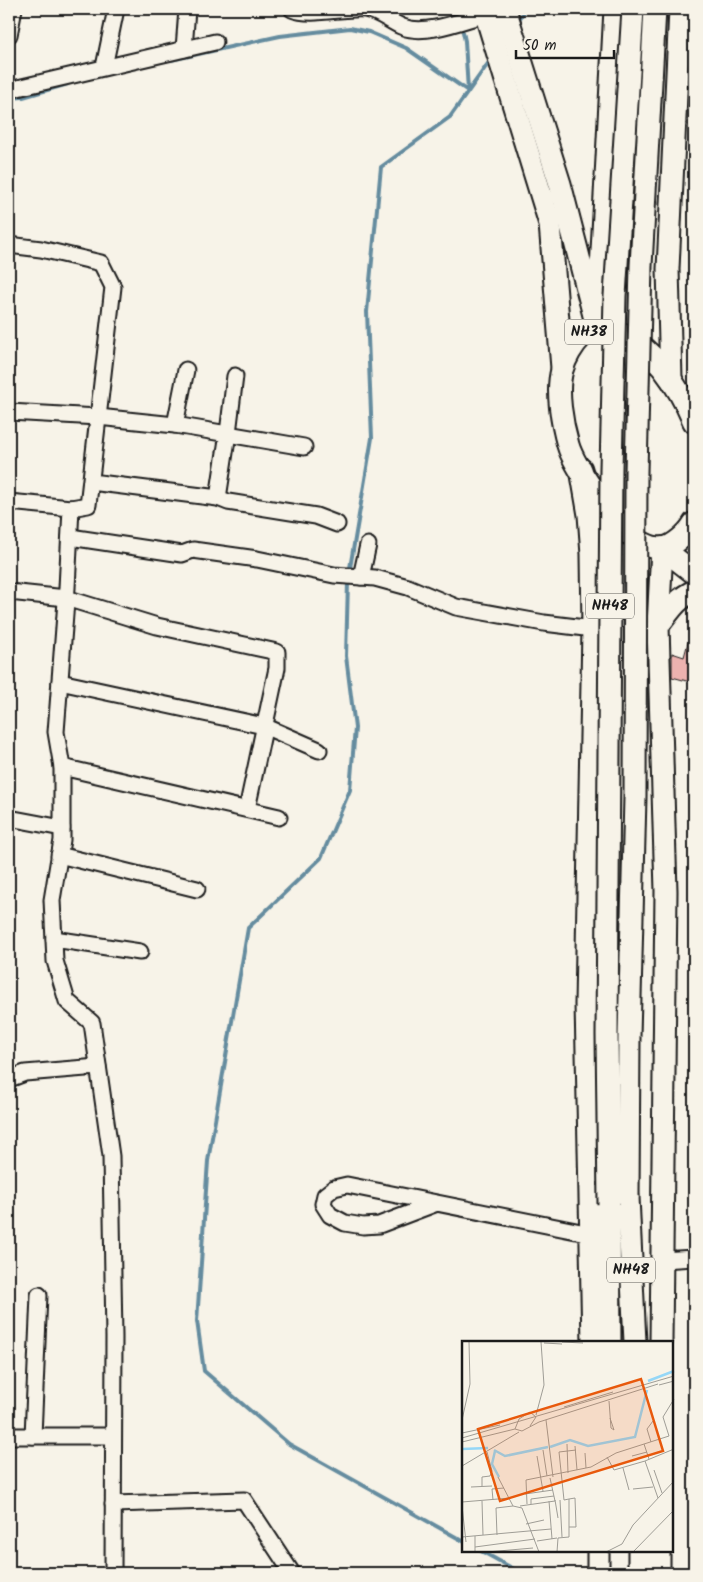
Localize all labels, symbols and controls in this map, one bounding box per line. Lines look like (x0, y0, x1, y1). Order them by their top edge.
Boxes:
scale bar (516, 28, 613, 60)
text: 50 m (523, 34, 557, 58)
road number: NH38 (565, 320, 613, 344)
road number: NH48 (586, 594, 634, 618)
road number: NH48 (607, 1258, 655, 1282)
inset map (462, 1341, 673, 1552)

